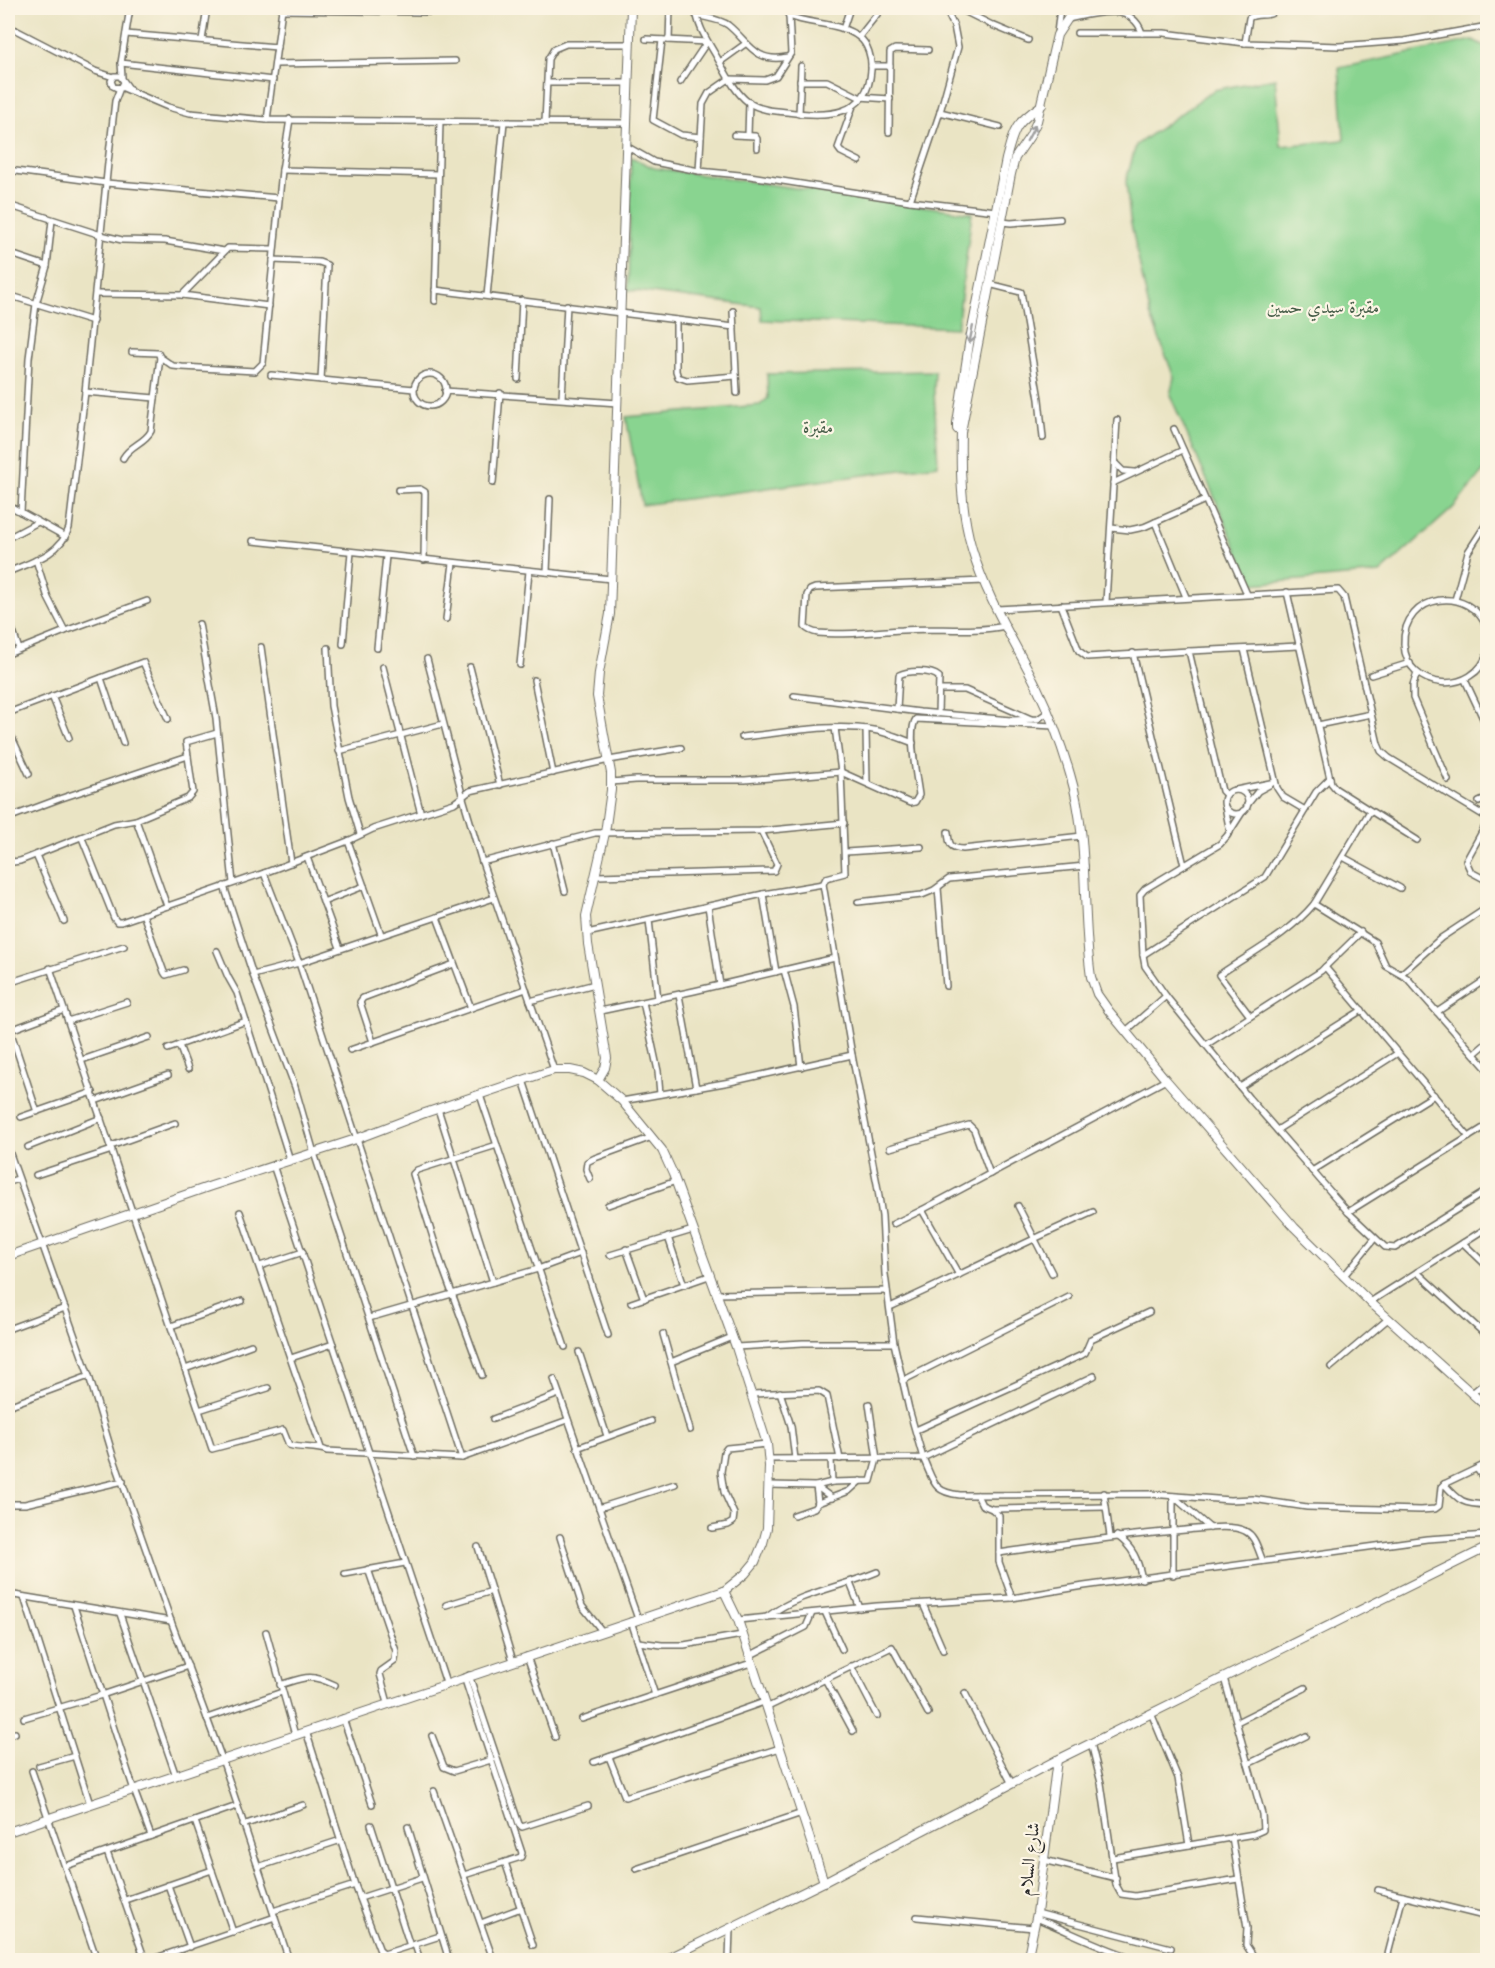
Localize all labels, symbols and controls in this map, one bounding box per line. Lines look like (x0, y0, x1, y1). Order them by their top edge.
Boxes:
one-way arrow (1025, 125, 1037, 142)
park label: مقبرة سيدي حسين (1267, 295, 1379, 322)
one-way arrow (965, 325, 976, 344)
park label: مقبرة (803, 415, 833, 440)
street label: شارع السلام (1013, 1821, 1049, 1898)

